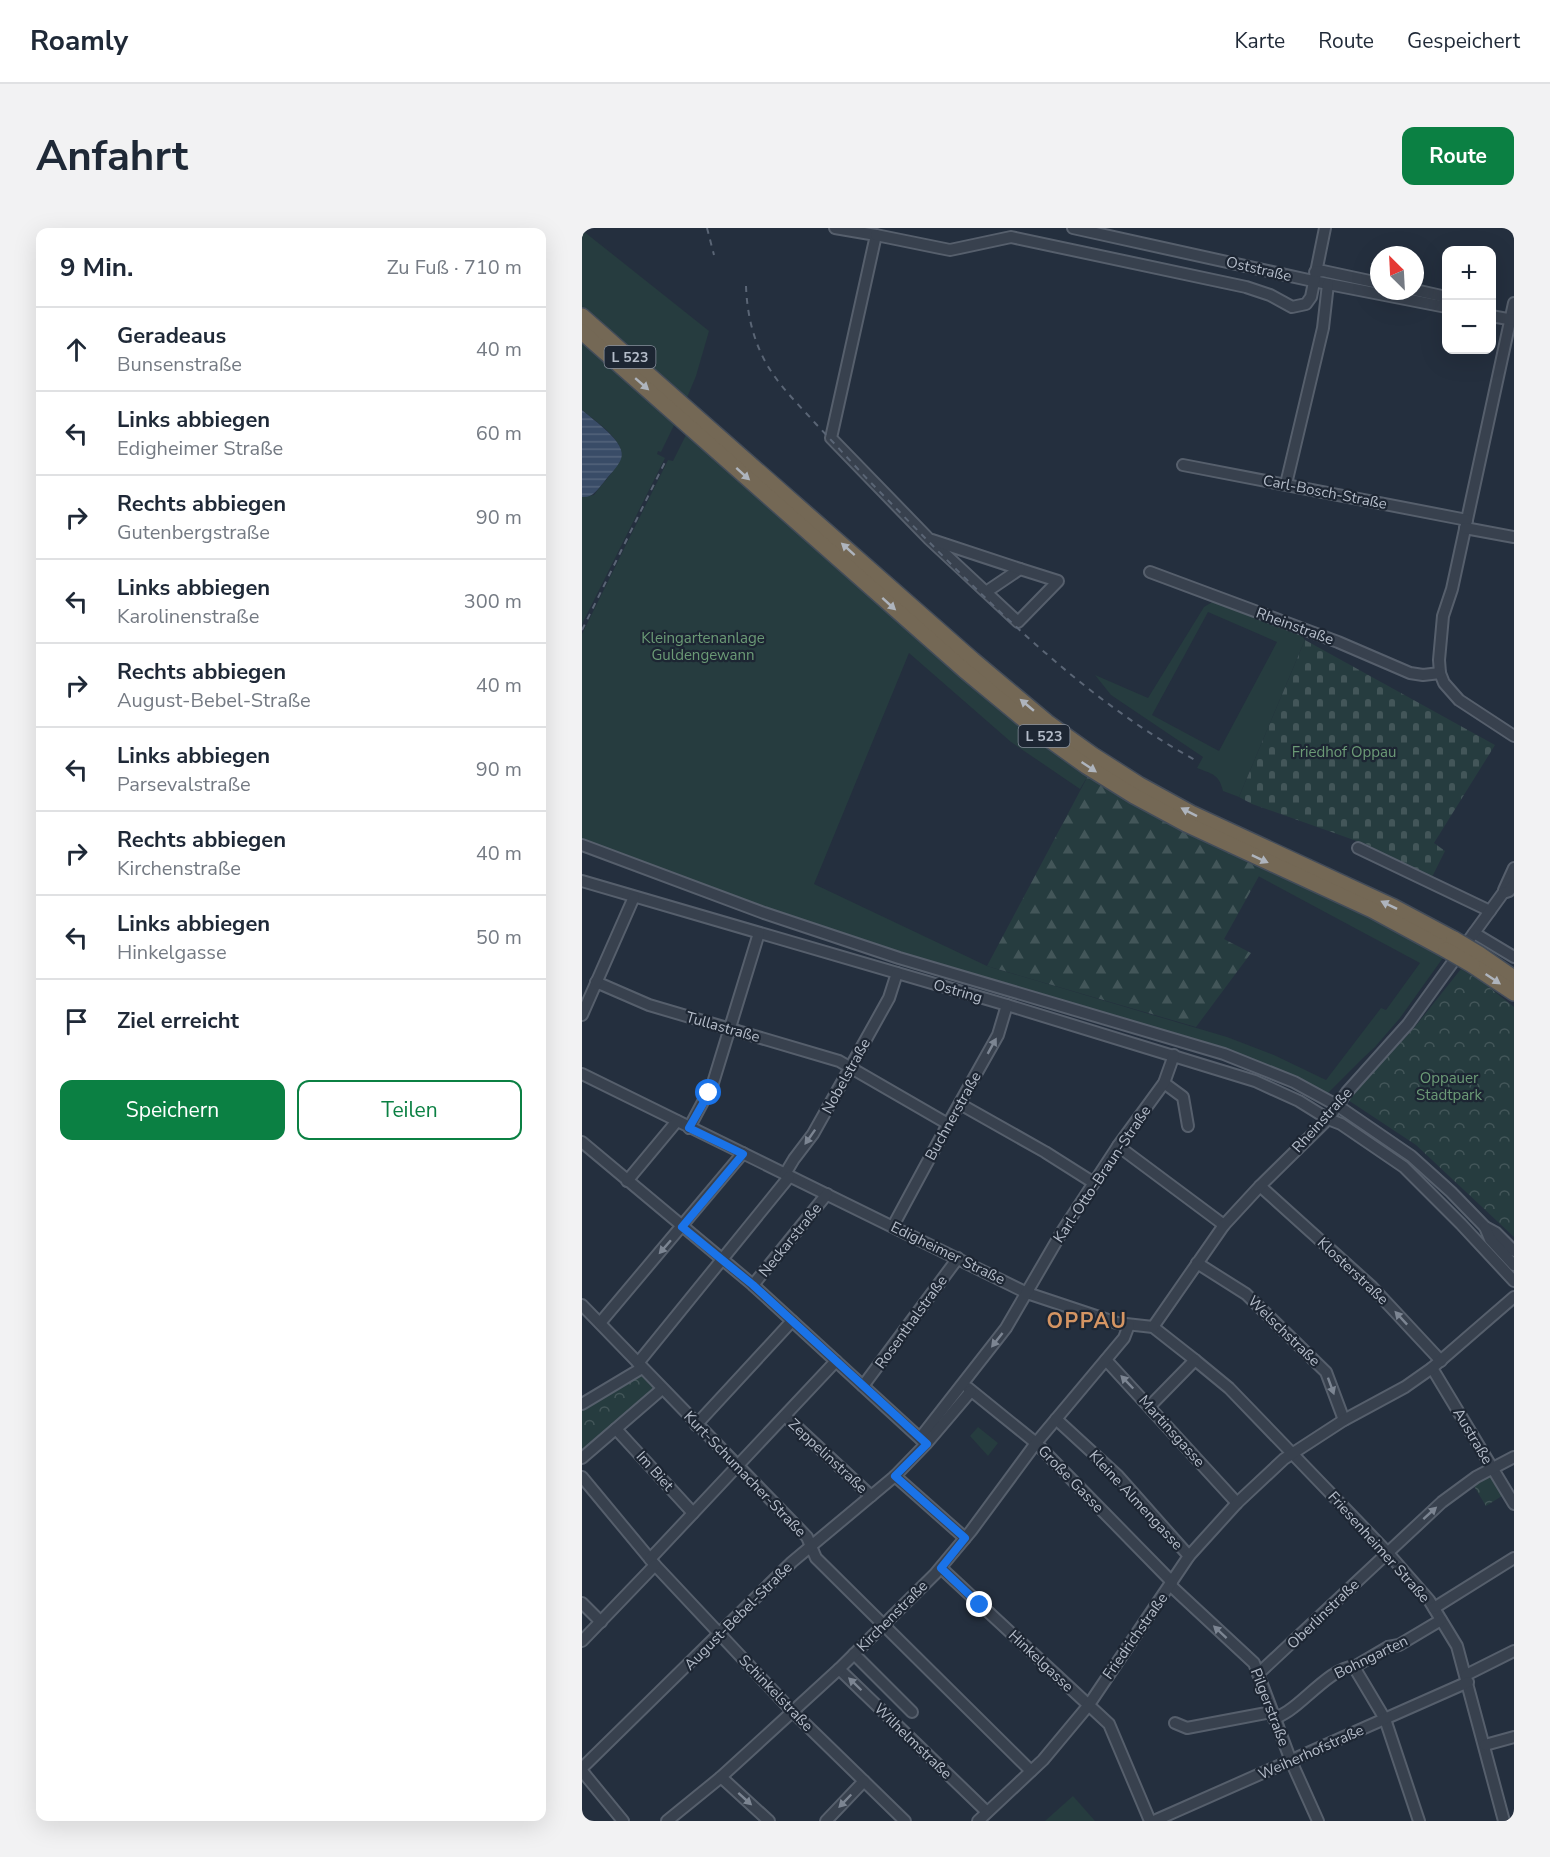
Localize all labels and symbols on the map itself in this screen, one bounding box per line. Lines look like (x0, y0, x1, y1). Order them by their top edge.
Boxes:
north arrow (1370, 246, 1424, 300)
street label: Oststraße (1224, 252, 1294, 286)
road number: L 523 (604, 346, 656, 368)
one-way arrow (634, 378, 650, 391)
one-way arrow (736, 467, 751, 481)
street label: Carl-Bosch-Straße (1261, 470, 1389, 514)
one-way arrow (840, 543, 856, 556)
one-way arrow (881, 597, 896, 610)
street label: Rheinstraße (1253, 603, 1337, 649)
park label: Kleingartenanlage Guldengewann (641, 628, 765, 665)
one-way arrow (1020, 699, 1035, 712)
road number: L 523 (1018, 725, 1070, 747)
park label: Friedhof Oppau (1292, 742, 1396, 762)
one-way arrow (1080, 761, 1096, 773)
one-way arrow (1181, 807, 1198, 817)
one-way arrow (1251, 855, 1269, 865)
one-way arrow (1380, 900, 1398, 910)
one-way arrow (1485, 973, 1501, 984)
street label: Ostring (931, 974, 985, 1008)
street label: Tullastraße (684, 1007, 762, 1047)
street label: Nobelstraße (817, 1035, 875, 1117)
one-way arrow (987, 1037, 997, 1054)
street label: Buchnerstraße (920, 1068, 986, 1164)
park label: Oppauer Stadtpark (1416, 1068, 1482, 1105)
route start (695, 1079, 721, 1105)
street label: Rheinstraße (1287, 1083, 1357, 1157)
street label: Karl-Otto-Braun-Straße (1049, 1102, 1155, 1246)
one-way arrow (804, 1128, 816, 1144)
street label: Neckarstraße (754, 1199, 826, 1281)
street label: Edigheimer Straße (888, 1217, 1008, 1289)
street label: Klosterstraße (1313, 1233, 1393, 1309)
one-way arrow (659, 1239, 672, 1254)
street label: Rosenthalstraße (870, 1271, 952, 1373)
street label: Welschstraße (1243, 1291, 1325, 1371)
district label: OPPAU (1047, 1307, 1127, 1335)
one-way arrow (1394, 1310, 1408, 1325)
one-way arrow (992, 1332, 1004, 1347)
one-way arrow (1121, 1375, 1134, 1390)
one-way arrow (1327, 1377, 1336, 1395)
street label: Martinsgasse (1134, 1391, 1210, 1471)
street label: Austraße (1448, 1404, 1498, 1468)
street label: Kurt-Schumacher-Straße (679, 1407, 811, 1541)
street label: Zeppelinstraße (784, 1414, 872, 1498)
street label: Große Gasse (1034, 1441, 1108, 1517)
street label: Kleine Almengasse (1085, 1446, 1187, 1554)
street label: Im Biet (632, 1447, 679, 1496)
street label: Friesenheimer Straße (1324, 1487, 1434, 1607)
one-way arrow (1422, 1507, 1437, 1520)
street label: August-Bebel-Straße (680, 1558, 796, 1674)
street label: Oberlinstraße (1283, 1575, 1363, 1653)
street label: Kirchenstraße (852, 1576, 932, 1656)
street label: Friedrichstraße (1098, 1589, 1172, 1683)
route end (966, 1591, 992, 1617)
one-way arrow (1213, 1625, 1227, 1639)
street label: Hinkelgasse (1004, 1626, 1078, 1696)
street label: Bohngarten (1331, 1631, 1411, 1683)
street label: Schinkelstraße (734, 1650, 818, 1736)
street label: Pilgerstraße (1246, 1665, 1294, 1749)
one-way arrow (848, 1677, 863, 1691)
street label: Wilhelmstraße (870, 1699, 956, 1783)
street label: Weiherhofstraße (1255, 1720, 1367, 1784)
one-way arrow (737, 1792, 752, 1805)
one-way arrow (839, 1793, 852, 1808)

